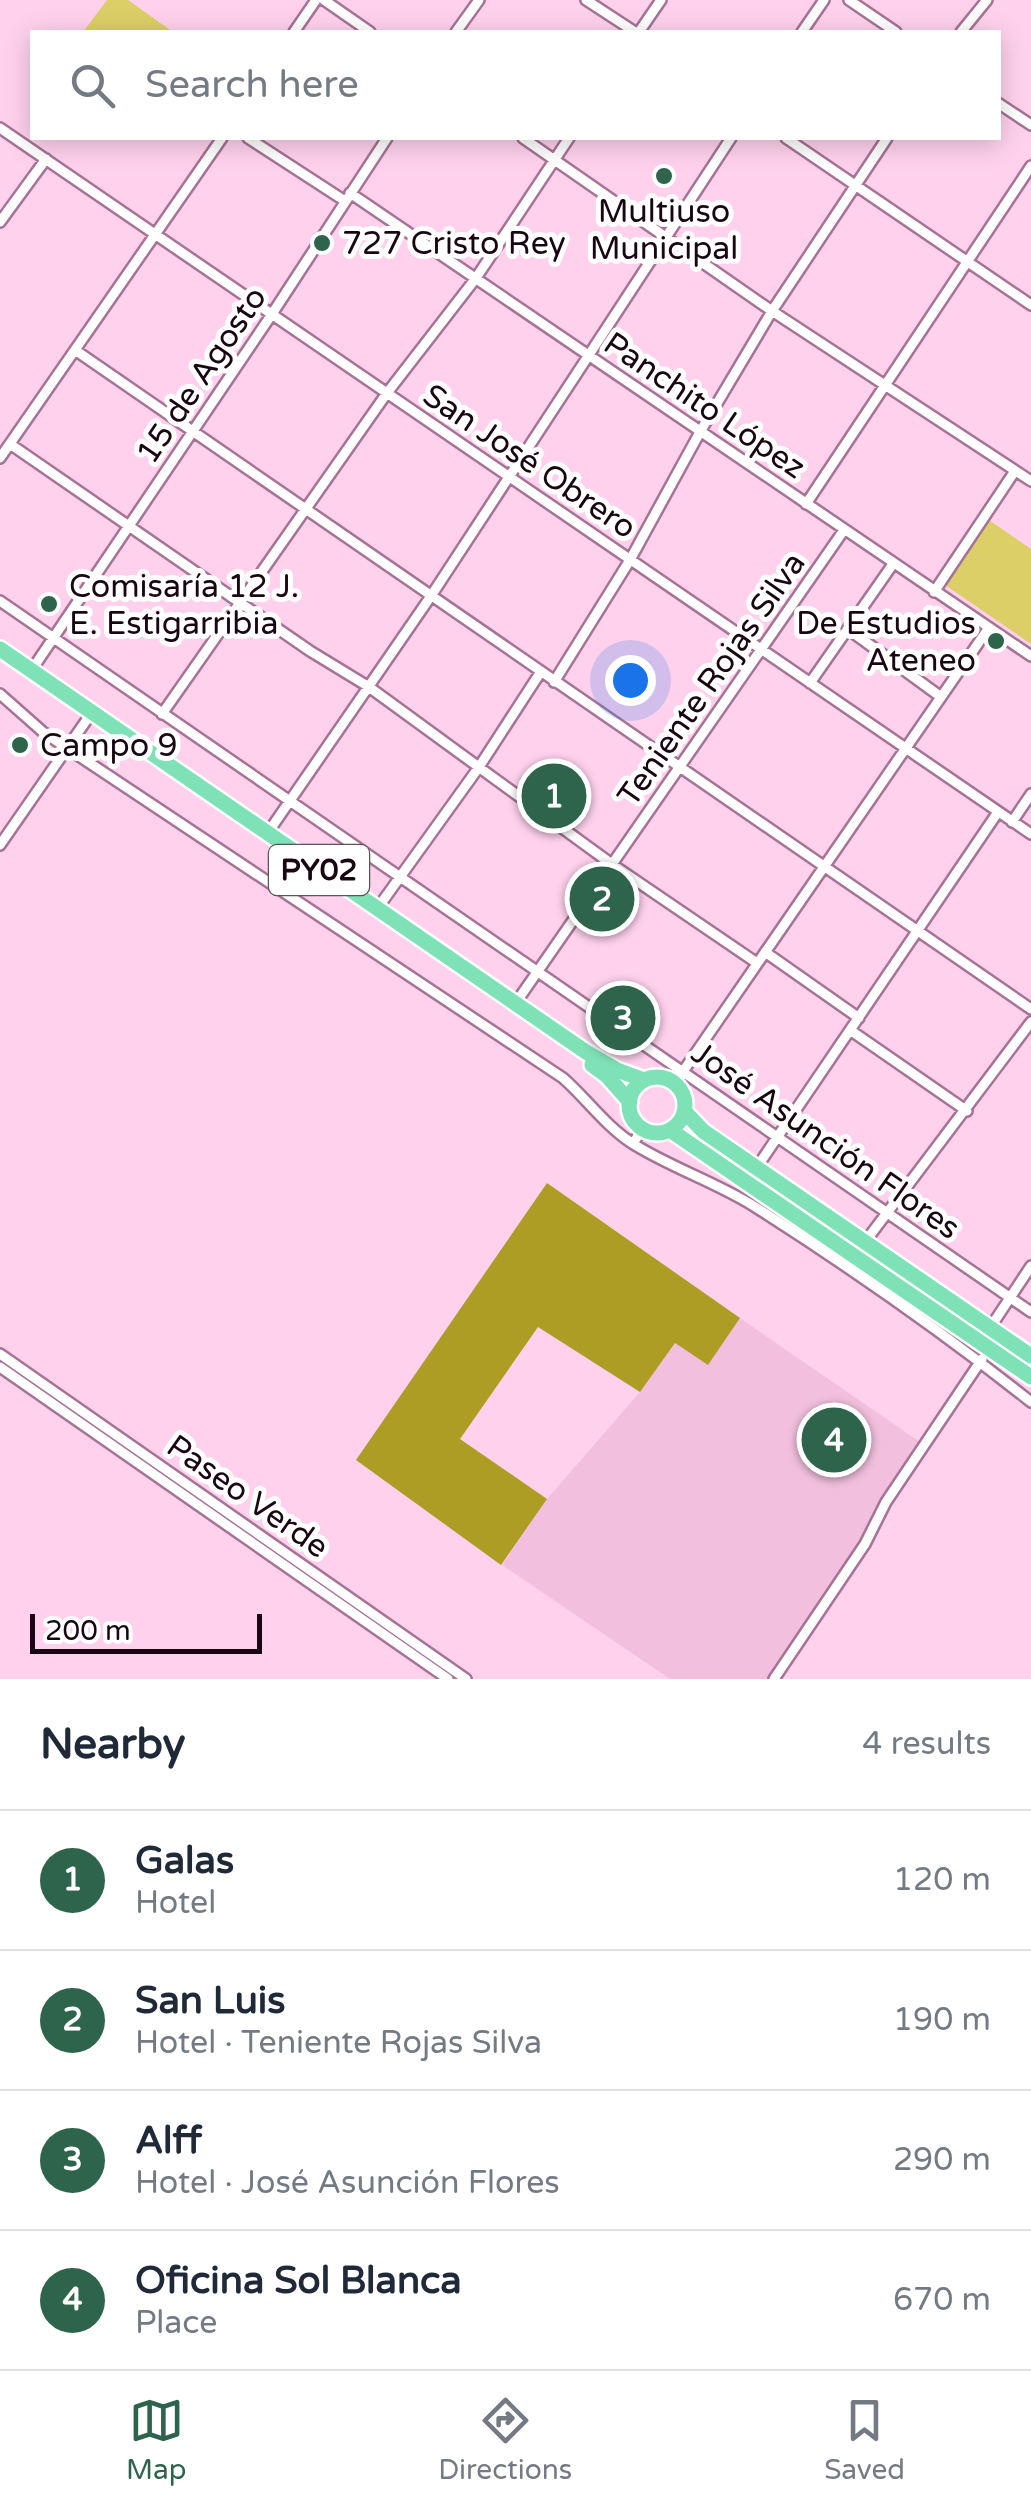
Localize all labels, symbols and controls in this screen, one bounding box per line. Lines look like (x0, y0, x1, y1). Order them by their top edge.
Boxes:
search box (30, 30, 1001, 140)
icon: search (65, 58, 120, 113)
text: Search here (145, 62, 359, 108)
marker: Multiuso Municipal (653, 165, 675, 187)
place label: Multiuso Municipal (590, 193, 738, 268)
place label: 727 Cristo Rey (342, 225, 566, 263)
marker: 727 Cristo Rey (311, 232, 333, 254)
street label: 15 de Agosto (129, 280, 275, 471)
street label: Panchito López (597, 324, 812, 487)
street label: San José Obrero (416, 377, 643, 547)
street label: Teniente Rojas Silva (610, 545, 814, 814)
place label: Comisaría 12 J. E. Estigarribia (69, 568, 299, 643)
marker: Comisaría 12 J. E. Estigarribia (38, 593, 60, 615)
place label: De Estudios Ateneo (796, 605, 976, 680)
marker: De Estudios Ateneo (985, 630, 1007, 652)
your location (605, 655, 656, 706)
place label: Campo 9 (40, 727, 178, 765)
marker: Campo 9 (9, 734, 31, 756)
pin: 1 (522, 758, 586, 834)
road number: PY02 (269, 845, 369, 895)
pin: 2 (570, 862, 634, 936)
pin: 3 (590, 980, 656, 1056)
street label: José Asunción Flores (684, 1034, 967, 1248)
pin: 4 (802, 1402, 866, 1478)
street label: Paseo Verde (159, 1427, 336, 1566)
scale bar (30, 1609, 262, 1654)
text: 200 m (45, 1614, 131, 1648)
text: Nearby (40, 1719, 185, 1770)
text: 4 results (862, 1725, 991, 1763)
text: Galas (135, 1838, 234, 1884)
text: 1 (62, 1861, 83, 1899)
text: 120 m (893, 1861, 991, 1899)
text: Hotel (135, 1884, 216, 1922)
text: San Luis (135, 1978, 286, 2024)
text: 2 (62, 2001, 83, 2039)
text: 190 m (893, 2001, 991, 2039)
text: Hotel · Teniente Rojas Silva (135, 2024, 542, 2062)
text: Alff (135, 2118, 202, 2164)
text: 3 (62, 2141, 83, 2179)
text: 290 m (893, 2141, 991, 2179)
text: Hotel · José Asunción Flores (135, 2164, 560, 2202)
text: Oficina Sol Blanca (135, 2258, 462, 2304)
text: 4 (62, 2281, 83, 2319)
text: 670 m (893, 2281, 991, 2319)
text: Place (135, 2304, 217, 2342)
tab: Map (126, 2393, 186, 2487)
tab: Directions (438, 2393, 572, 2487)
tab: Saved (824, 2393, 905, 2487)

